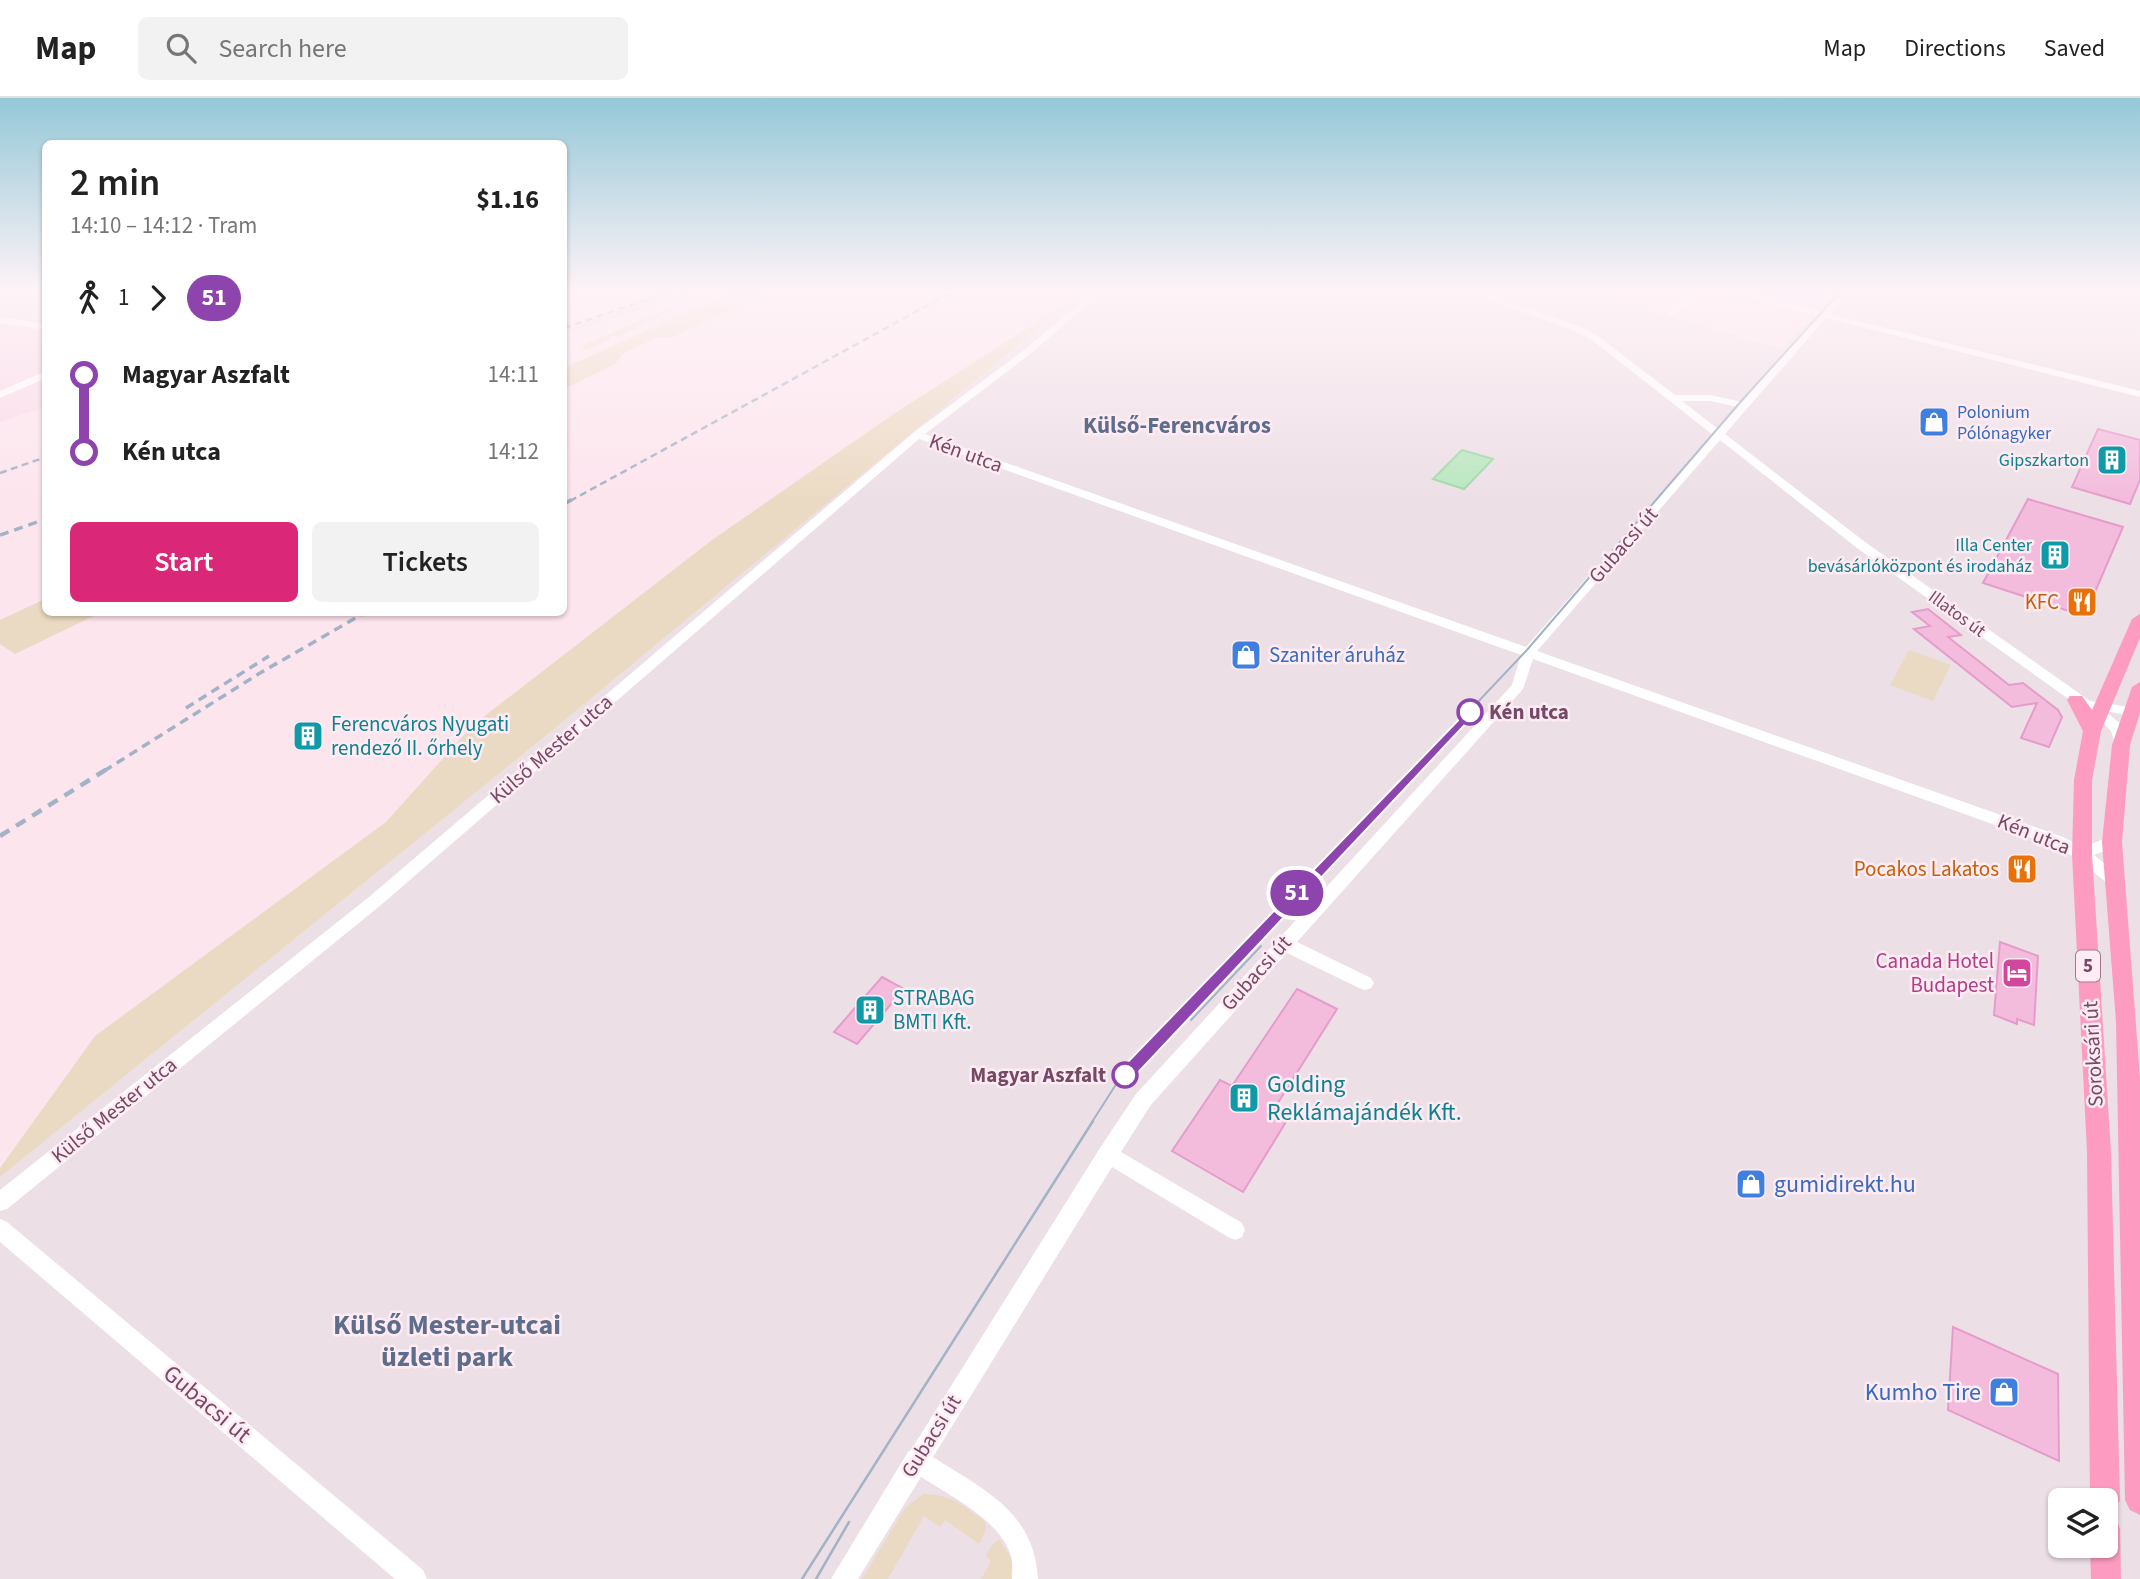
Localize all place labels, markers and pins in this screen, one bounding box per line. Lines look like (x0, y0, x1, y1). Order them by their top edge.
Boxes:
place label: Polonium Pólónagyker (1957, 400, 2052, 446)
shop icon: Polonium Pólónagyker (1917, 405, 1951, 439)
building icon: Gipszkarton (2095, 443, 2129, 477)
place label: Gipszkarton (1999, 448, 2089, 473)
place label: Illa Center bevásárlóközpont és irodaház (1808, 533, 2033, 579)
building icon: Illa Center bevásárlóközpont és irodaház (2038, 538, 2072, 572)
restaurant icon: KFC (2065, 585, 2099, 619)
place label: KFC (2025, 587, 2059, 617)
shop icon: Szaniter áruház (1229, 638, 1263, 672)
place label: Szaniter áruház (1269, 640, 1405, 670)
place label: Kén utca (1489, 697, 1569, 727)
marker: Kén utca (1457, 699, 1483, 725)
place label: Ferencváros Nyugati rendező II. őrhely (331, 709, 509, 763)
building icon: Ferencváros Nyugati rendező II. őrhely (291, 719, 325, 753)
restaurant icon: Pocakos Lakatos (2005, 852, 2039, 886)
place label: Pocakos Lakatos (1854, 854, 1999, 884)
place label: Canada Hotel Budapest (1876, 946, 1994, 1000)
hotel icon: Canada Hotel Budapest (2000, 956, 2034, 990)
place label: STRABAG BMTI Kft. (893, 983, 975, 1037)
building icon: STRABAG BMTI Kft. (853, 993, 887, 1027)
place label: Magyar Aszfalt (970, 1060, 1106, 1090)
marker: Magyar Aszfalt (1112, 1062, 1138, 1088)
place label: Golding Reklámajándék Kft. (1267, 1067, 1462, 1130)
building icon: Golding Reklámajándék Kft. (1227, 1081, 1261, 1115)
shop icon: gumidirekt.hu (1734, 1167, 1768, 1201)
place label: gumidirekt.hu (1774, 1167, 1916, 1202)
place label: Kumho Tire (1865, 1375, 1981, 1410)
shop icon: Kumho Tire (1987, 1375, 2021, 1409)

